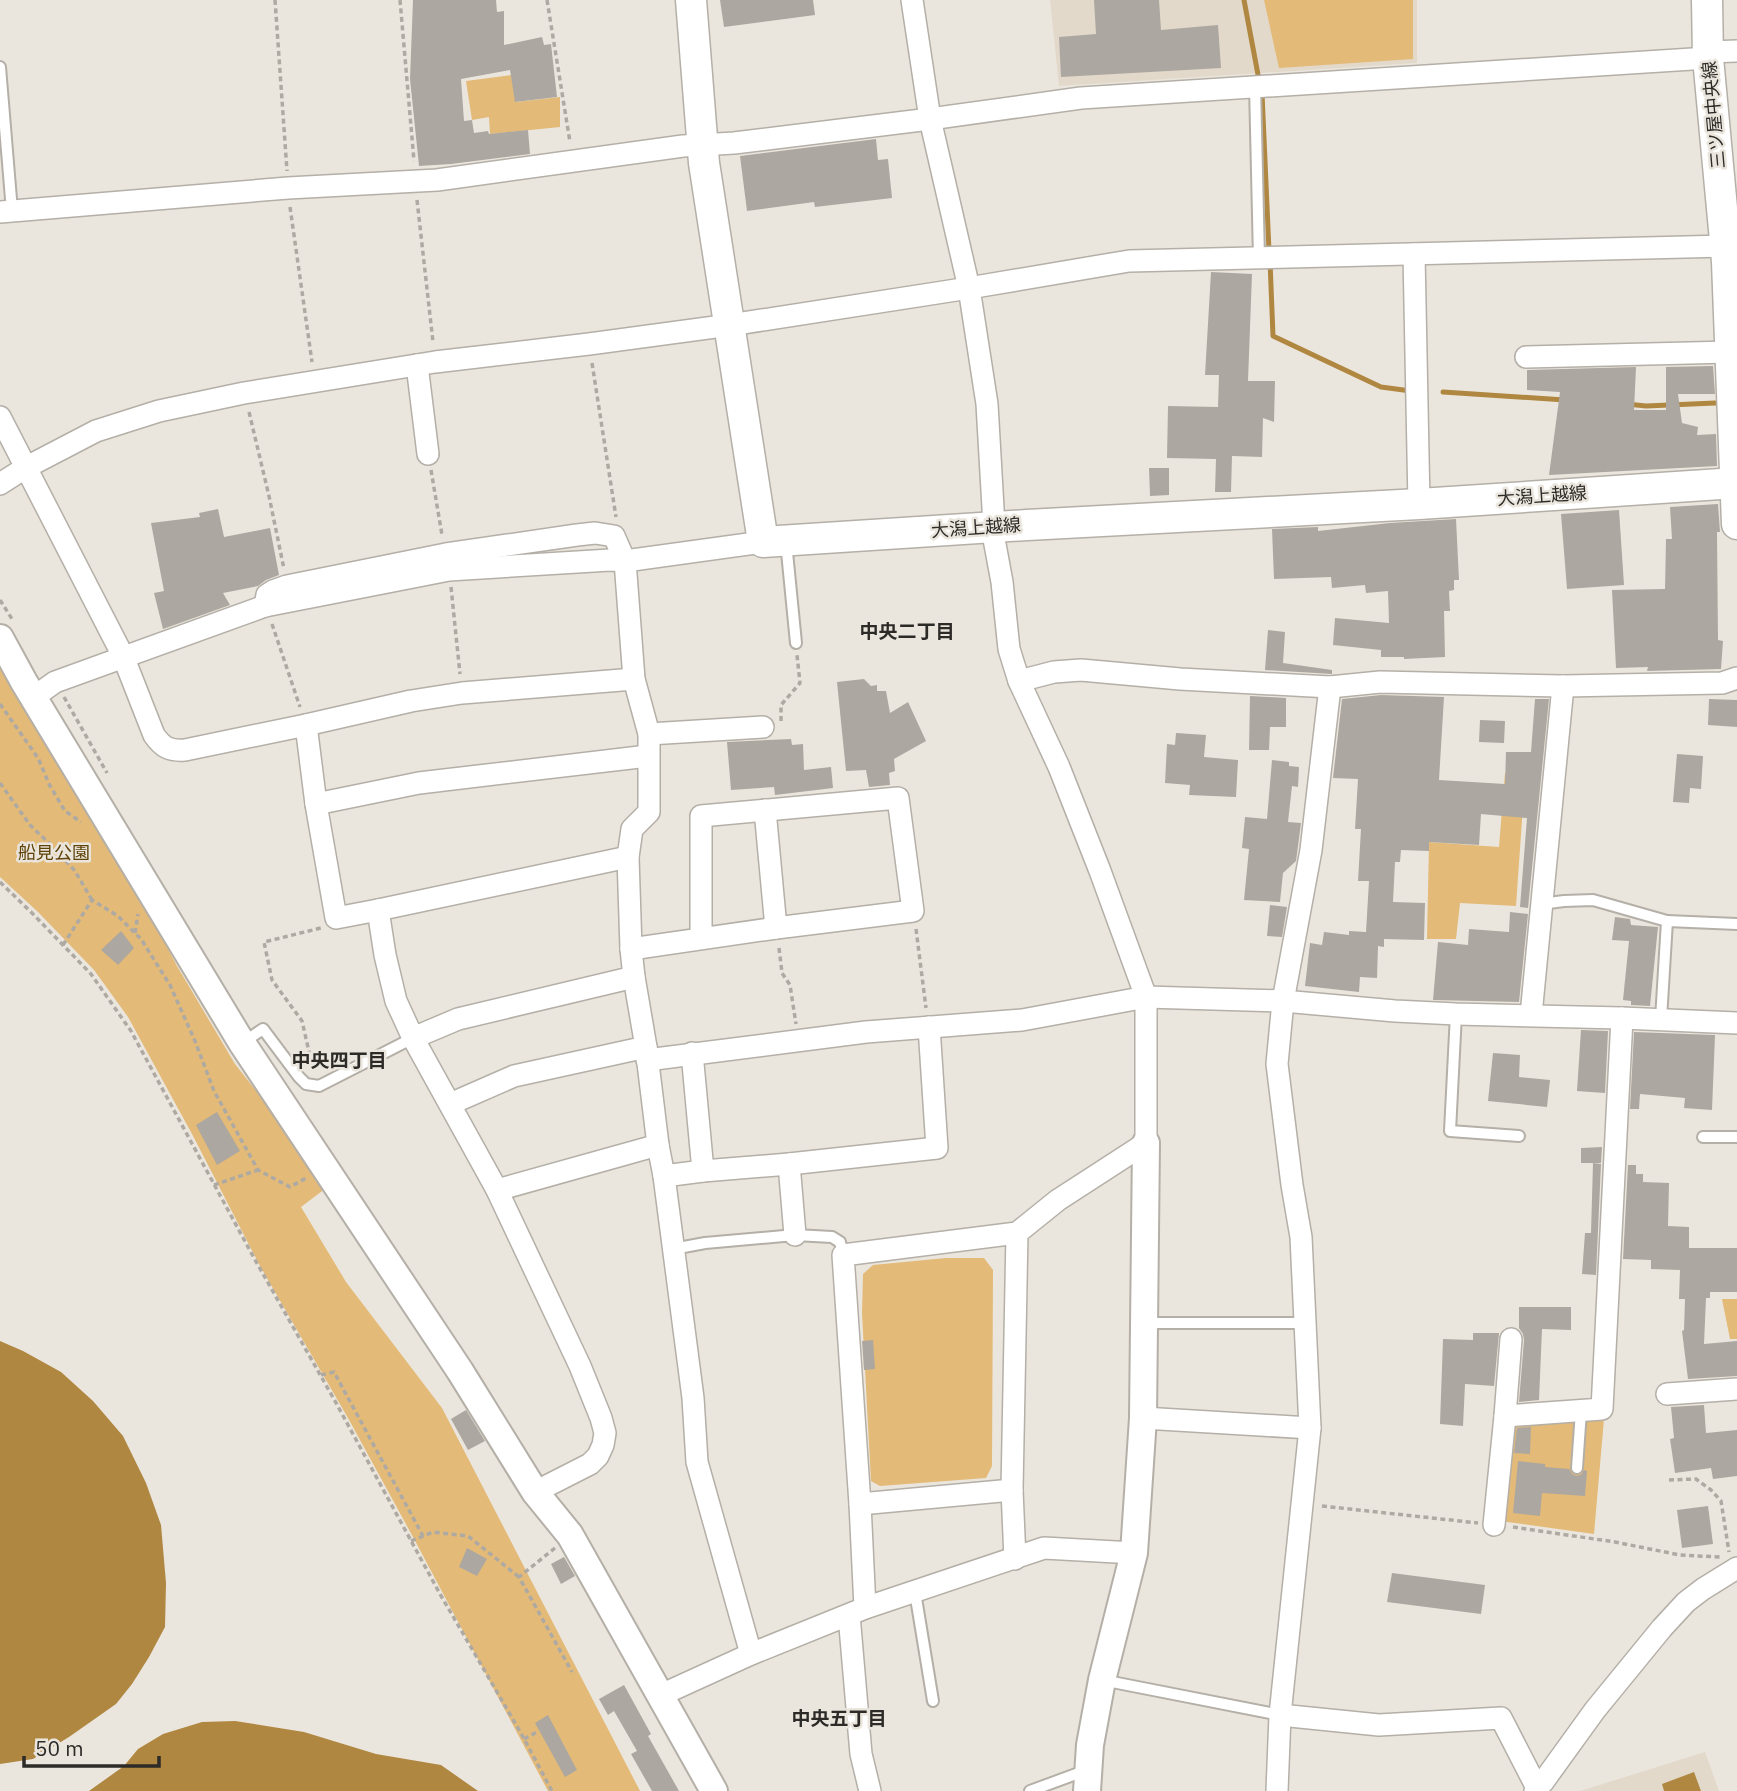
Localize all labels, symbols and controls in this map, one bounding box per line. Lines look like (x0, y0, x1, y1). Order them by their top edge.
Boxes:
street label: 三ツ屋中央線 (1697, 60, 1730, 170)
street label: 大潟上越線 (1496, 481, 1588, 510)
street label: 大潟上越線 (930, 513, 1022, 542)
district label: 中央二丁目 (859, 619, 955, 643)
park label: 船見公園 (18, 841, 90, 864)
district label: 中央四丁目 (291, 1048, 387, 1072)
district label: 中央五丁目 (791, 1706, 887, 1730)
scale bar (24, 1724, 159, 1768)
text: 50 m (35, 1734, 84, 1762)

